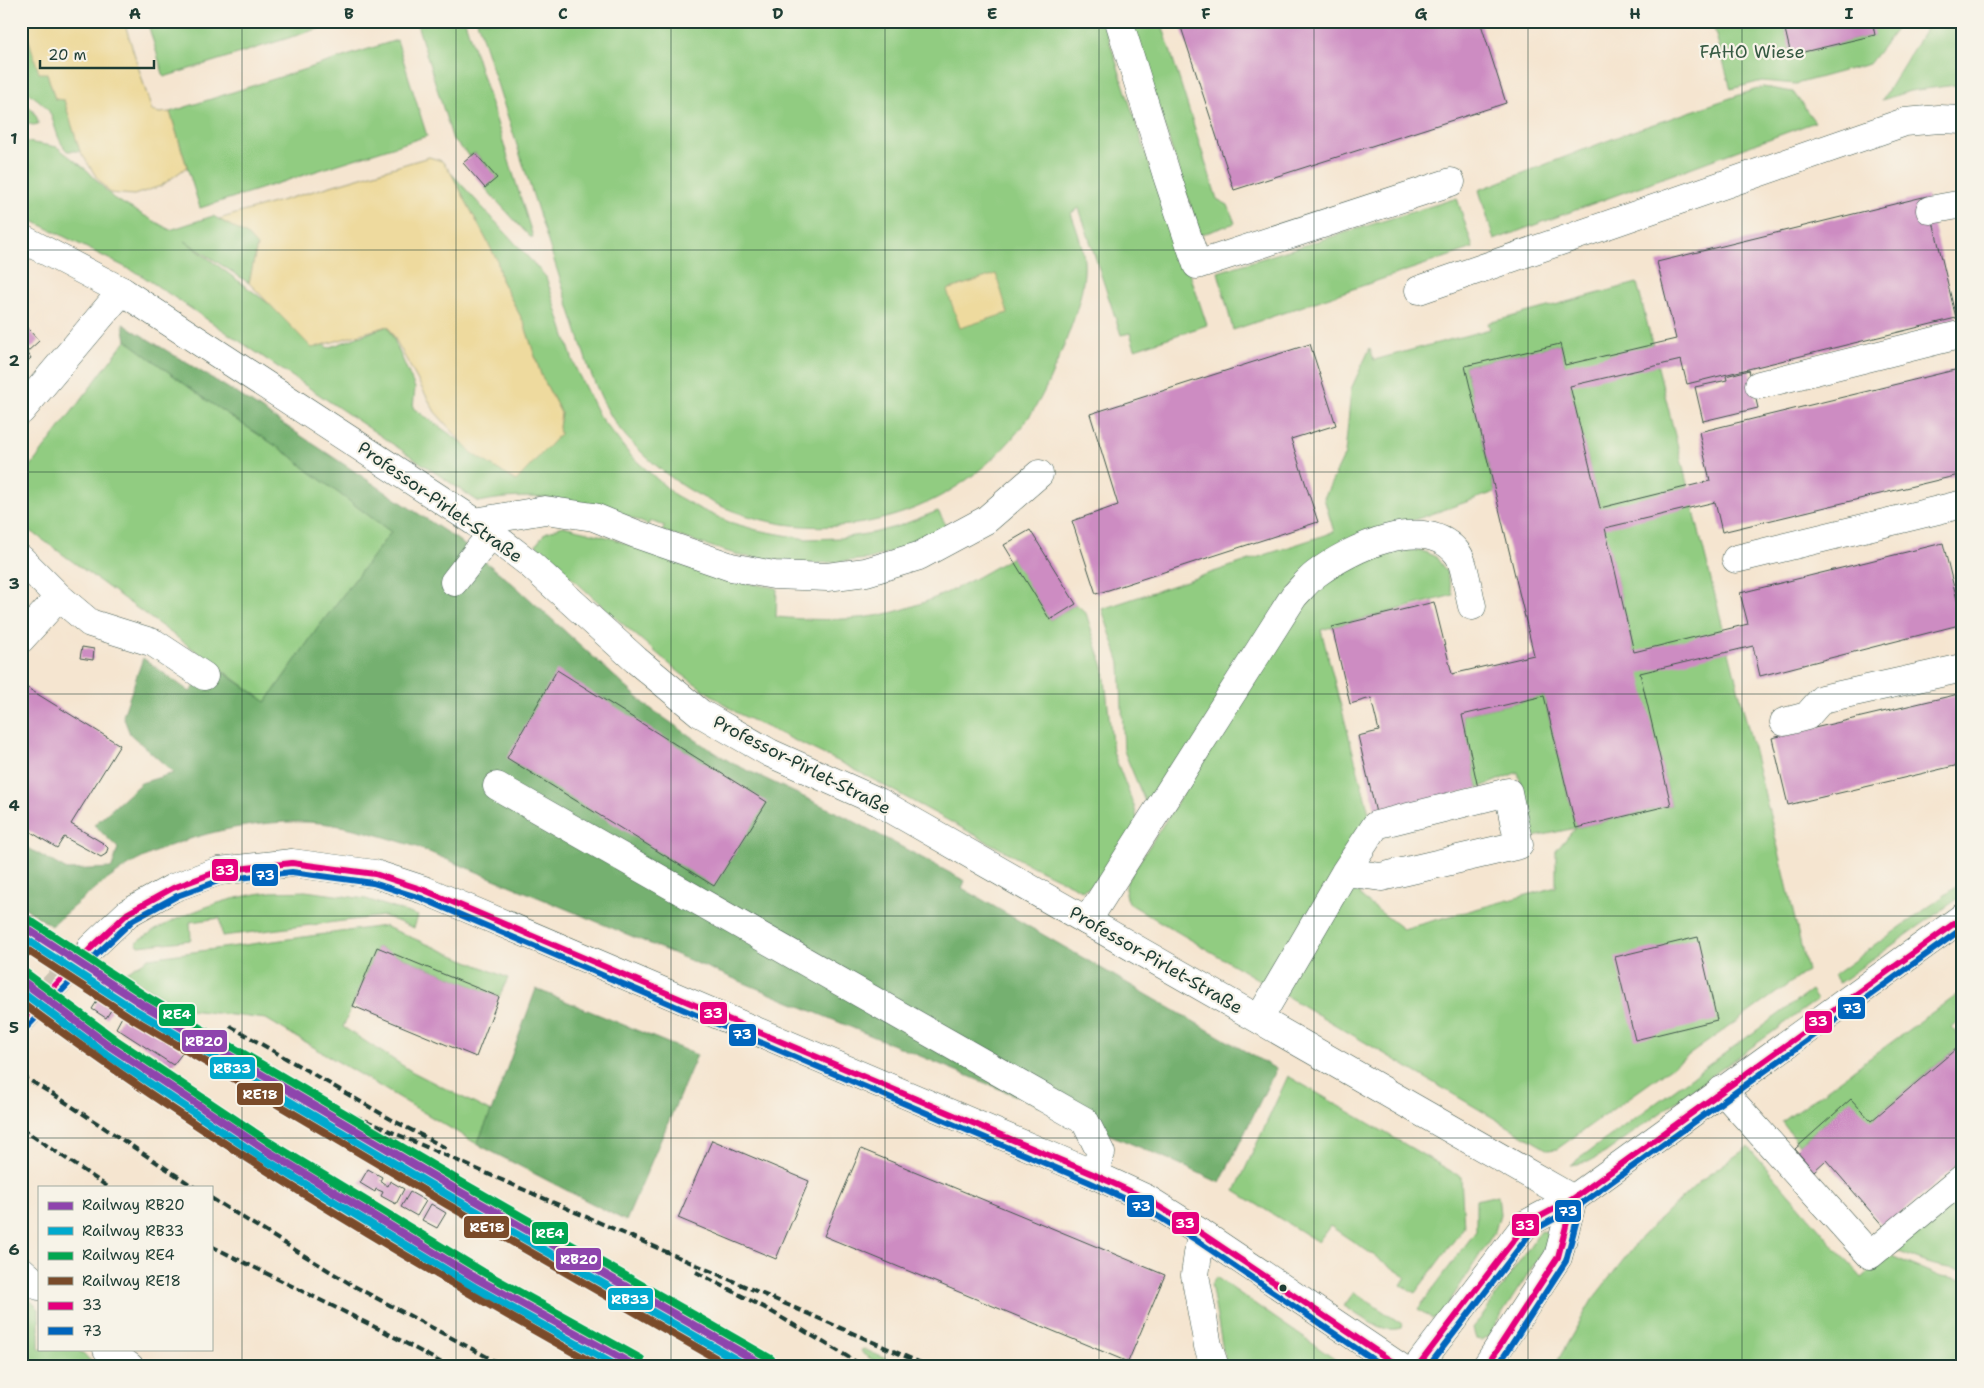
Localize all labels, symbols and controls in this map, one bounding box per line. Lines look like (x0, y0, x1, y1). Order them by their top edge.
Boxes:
text: A (129, 3, 141, 24)
text: B (344, 3, 354, 24)
text: C (558, 3, 568, 24)
text: D (772, 3, 784, 24)
text: E (987, 3, 997, 24)
text: F (1201, 3, 1211, 24)
text: G (1415, 3, 1428, 24)
text: H (1629, 3, 1641, 24)
text: I (1845, 3, 1854, 24)
scale bar (40, 38, 154, 70)
park label: FAHO Wiese (1699, 40, 1805, 64)
text: 20 m (48, 45, 87, 65)
text: 1 (10, 128, 18, 149)
text: 2 (8, 350, 20, 371)
street label: Professor-Pirlet-Straße (353, 436, 527, 568)
text: 3 (8, 573, 20, 594)
street label: Professor-Pirlet-Straße (709, 710, 895, 820)
text: 4 (8, 795, 20, 816)
line badge: 33 (211, 858, 239, 882)
text: 33 (215, 861, 235, 879)
line badge: 73 (251, 863, 279, 887)
text: 73 (255, 866, 275, 884)
street label: Professor-Pirlet-Straße (1065, 901, 1247, 1019)
line badge: 73 (1837, 996, 1866, 1020)
text: 73 (1842, 999, 1862, 1017)
line badge: 33 (699, 1001, 728, 1025)
line badge: RE4 (158, 1003, 196, 1027)
text: 33 (703, 1004, 723, 1022)
text: RE4 (163, 1005, 192, 1023)
line badge: 33 (1804, 1010, 1833, 1034)
text: 33 (1808, 1012, 1828, 1030)
text: 5 (9, 1017, 19, 1038)
line badge: 73 (728, 1023, 757, 1047)
text: 73 (732, 1025, 752, 1043)
line badge: RB20 (181, 1029, 228, 1053)
text: RB20 (185, 1032, 223, 1050)
line badge: RB33 (209, 1056, 256, 1080)
text: RB33 (213, 1059, 251, 1077)
line badge: RE18 (236, 1082, 284, 1106)
text: RE18 (243, 1085, 278, 1103)
legend (38, 1186, 212, 1350)
line badge: 73 (1126, 1194, 1155, 1218)
text: Railway RB20 (82, 1195, 185, 1215)
text: 73 (1131, 1197, 1151, 1215)
line badge: 73 (1554, 1199, 1582, 1223)
text: 73 (1558, 1202, 1578, 1220)
line badge: 33 (1171, 1211, 1200, 1235)
line badge: 33 (1511, 1213, 1540, 1237)
text: 33 (1175, 1214, 1195, 1232)
line badge: RE18 (463, 1215, 510, 1239)
text: 33 (1515, 1216, 1535, 1234)
text: RE18 (470, 1218, 505, 1236)
text: Railway RB33 (82, 1221, 184, 1241)
line badge: RE4 (531, 1221, 569, 1245)
text: RE4 (536, 1224, 565, 1242)
text: 6 (8, 1239, 20, 1260)
text: Railway RE4 (82, 1245, 175, 1265)
line badge: RB20 (555, 1247, 602, 1271)
text: RB20 (560, 1250, 598, 1268)
text: Railway RE18 (82, 1271, 181, 1291)
unlabelled marker (1278, 1283, 1288, 1293)
line badge: RB33 (607, 1287, 654, 1311)
text: RB33 (611, 1290, 649, 1308)
text: 33 (82, 1295, 102, 1315)
text: 73 (82, 1321, 102, 1341)

